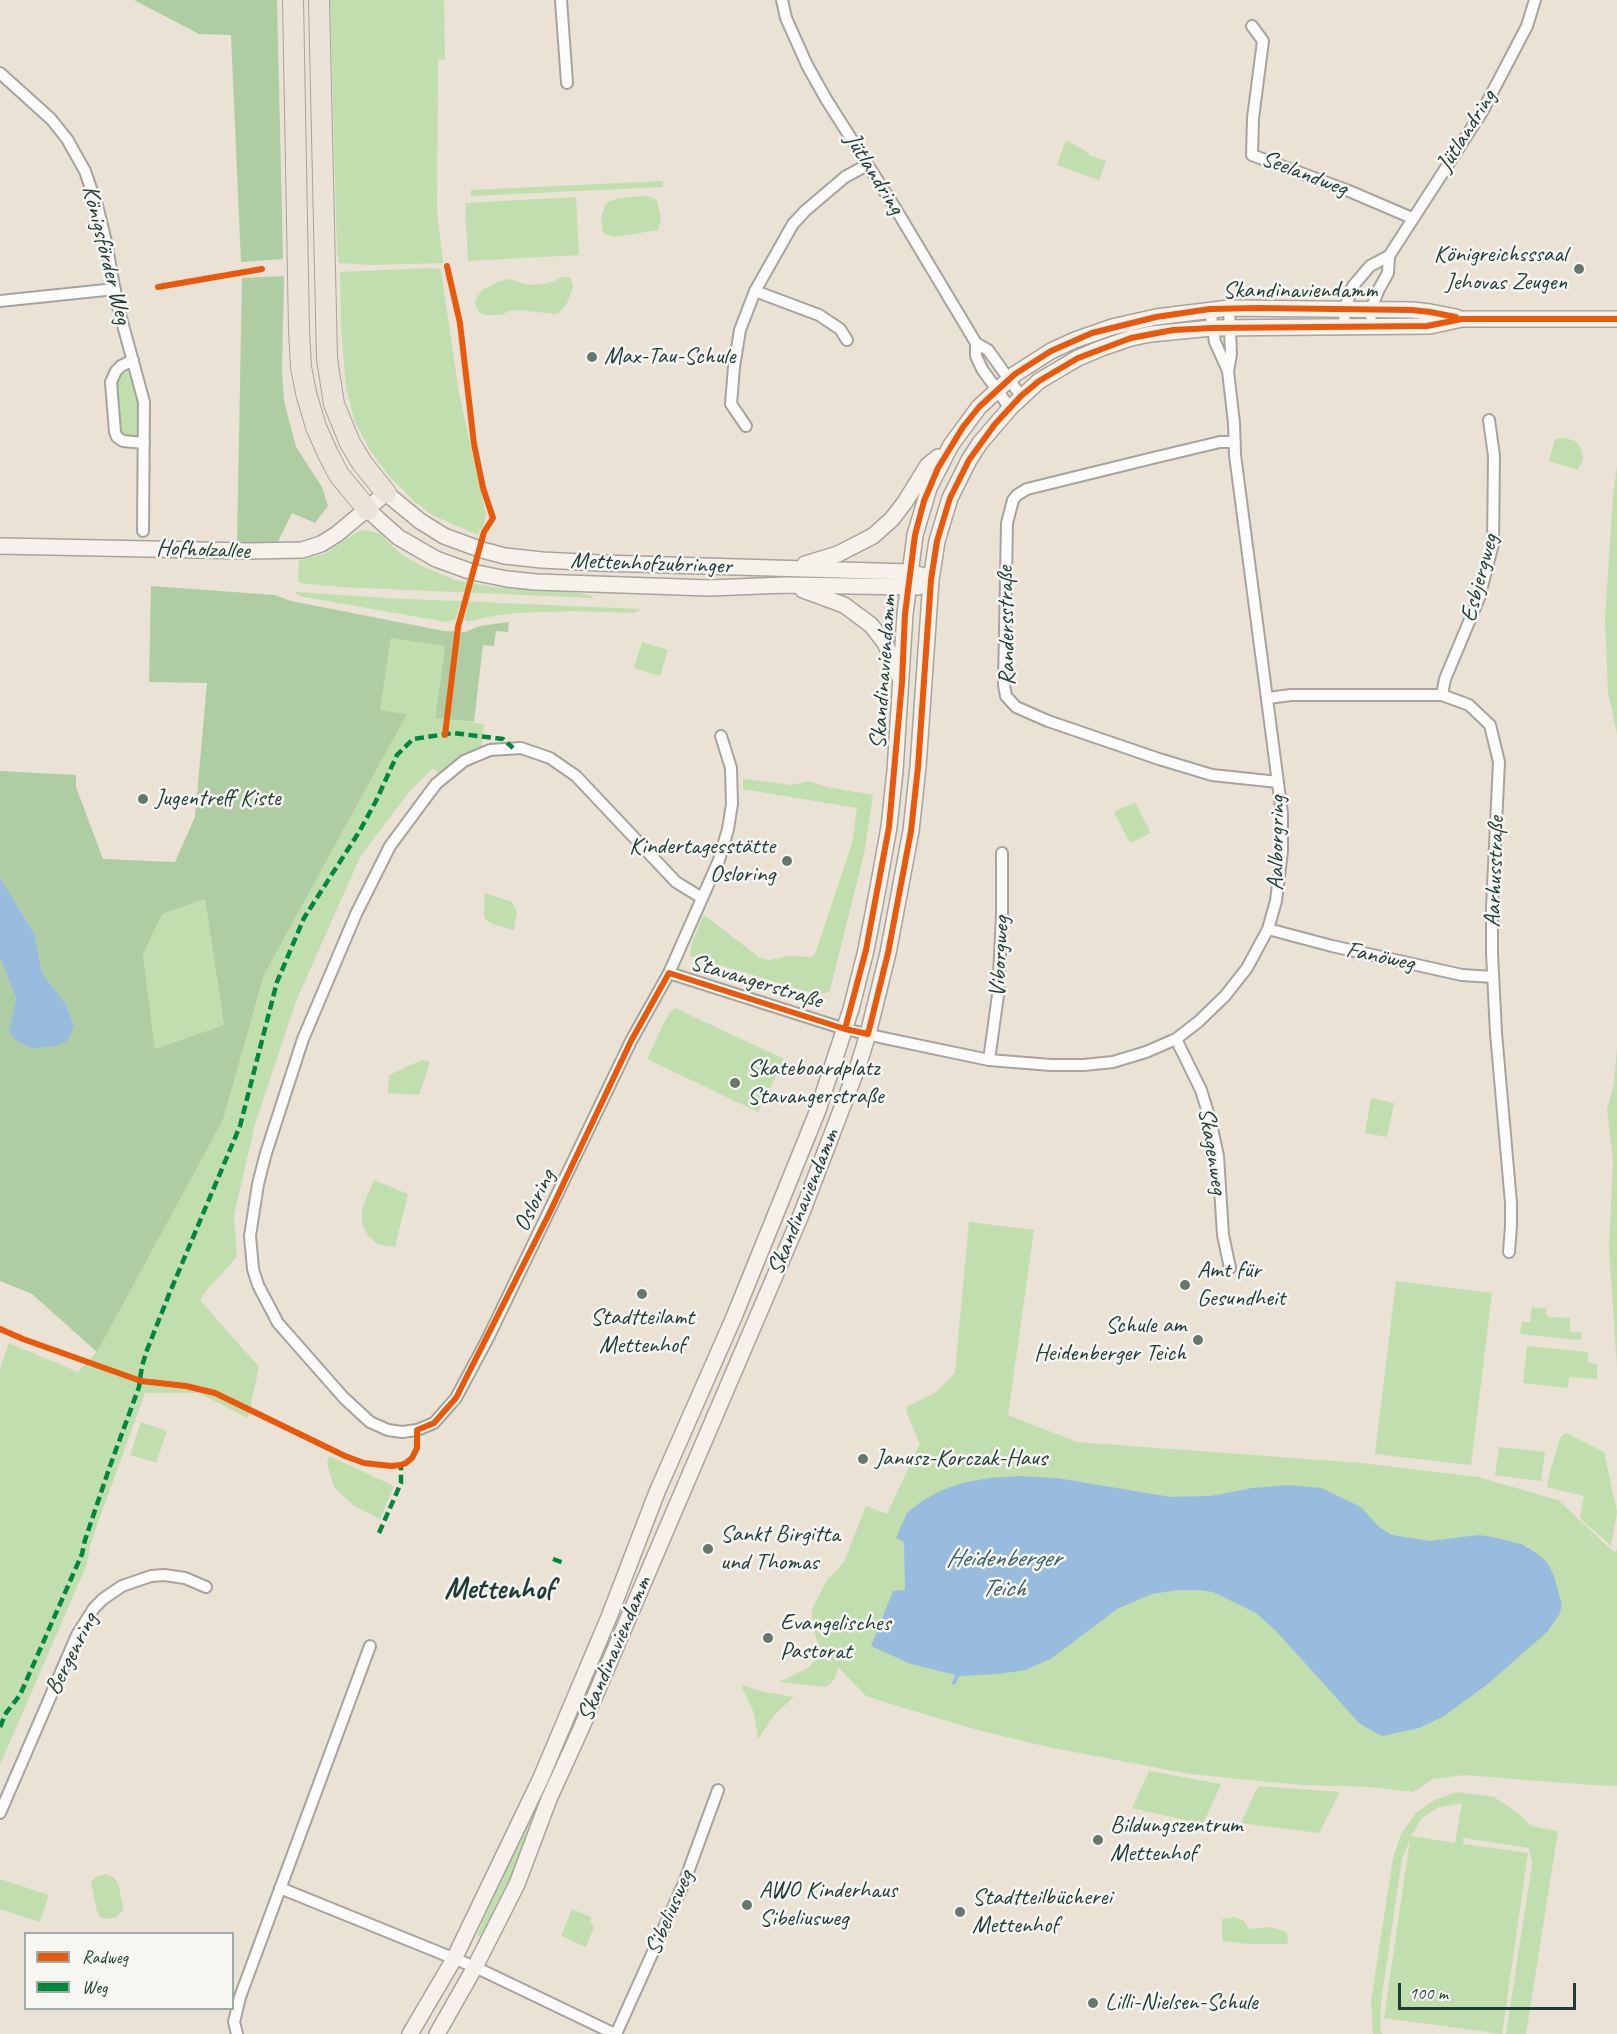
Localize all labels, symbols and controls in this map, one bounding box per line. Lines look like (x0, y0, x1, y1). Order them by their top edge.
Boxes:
street label: Jütlandring (1431, 85, 1503, 177)
street label: Jütlandring (838, 128, 910, 220)
street label: Seelandweg (1257, 144, 1351, 204)
street label: Königsförder Weg (75, 183, 137, 327)
place label: Königreichsssaal Jehovas Zeugen (1434, 241, 1567, 297)
marker: Königreichsssaal Jehovas Zeugen (1572, 262, 1586, 276)
street label: Skandinaviendamm (1223, 277, 1377, 305)
place label: Max-Tau-Schule (604, 343, 735, 371)
marker: Max-Tau-Schule (585, 350, 599, 364)
street label: Esbjergweg (1454, 531, 1506, 625)
street label: Hofholzallee (156, 534, 250, 566)
street label: Mettenhofzubringer (570, 547, 732, 581)
street label: Randersstraße (992, 566, 1022, 686)
street label: Skandinaviendamm (864, 594, 904, 750)
place label: Jugentreff Kiste (155, 785, 281, 813)
marker: Jugentreff Kiste (136, 792, 150, 806)
street label: Aalborgring (1262, 795, 1292, 891)
street label: Aarhusstraße (1479, 816, 1511, 928)
place label: Kindertagesstätte Osloring (629, 833, 775, 889)
marker: Kindertagesstätte Osloring (780, 854, 794, 868)
street label: Viborgweg (983, 916, 1017, 998)
street label: Fanöweg (1343, 936, 1417, 978)
street label: Stavangerstraße (687, 948, 825, 1016)
place label: Skateboardplatz Stavangerstraße (747, 1055, 884, 1111)
marker: Skateboardplatz Stavangerstraße (728, 1076, 742, 1090)
street label: Skagenweg (1191, 1106, 1233, 1196)
street label: Skandinaviendamm (762, 1125, 846, 1279)
street label: Osloring (508, 1165, 562, 1237)
place label: Amt für Gesundheit (1197, 1257, 1285, 1313)
marker: Amt für Gesundheit (1178, 1278, 1192, 1292)
marker: Stadtteilamt Mettenhof (635, 1287, 649, 1301)
place label: Stadtteilamt Mettenhof (590, 1304, 694, 1360)
place label: Schule am Heidenberger Teich (1034, 1312, 1186, 1368)
marker: Schule am Heidenberger Teich (1191, 1333, 1205, 1347)
place label: Janusz-Korczak-Haus (875, 1445, 1047, 1473)
marker: Janusz-Korczak-Haus (856, 1452, 870, 1466)
place label: Sankt Birgitta und Thomas (720, 1521, 840, 1577)
marker: Sankt Birgitta und Thomas (701, 1542, 715, 1556)
water label: Heidenberger Teich (946, 1543, 1060, 1604)
district label: Mettenhof (444, 1572, 554, 1608)
street label: Skandinaviendamm (571, 1572, 659, 1726)
street label: Bergenring (39, 1608, 105, 1700)
place label: Evangelisches Pastorat (780, 1610, 891, 1666)
marker: Evangelisches Pastorat (761, 1631, 775, 1645)
place label: Bildungszentrum Mettenhof (1110, 1812, 1242, 1868)
marker: Bildungszentrum Mettenhof (1091, 1833, 1105, 1847)
street label: Sibeliusweg (639, 1866, 701, 1960)
place label: AWO Kinderhaus Sibeliusweg (759, 1877, 897, 1933)
place label: Stadtteilbücherei Mettenhof (972, 1884, 1112, 1940)
marker: AWO Kinderhaus Sibeliusweg (740, 1898, 754, 1912)
marker: Stadtteilbücherei Mettenhof (953, 1905, 967, 1919)
legend (24, 1932, 234, 2010)
text: Radweg (82, 1946, 128, 1968)
scale bar (1401, 1971, 1580, 2009)
text: Weg (82, 1976, 107, 1998)
text: 100 m (1409, 1982, 1448, 2004)
place label: Lilli-Nielsen-Schule (1105, 1989, 1258, 2017)
marker: Lilli-Nielsen-Schule (1086, 1996, 1100, 2010)

